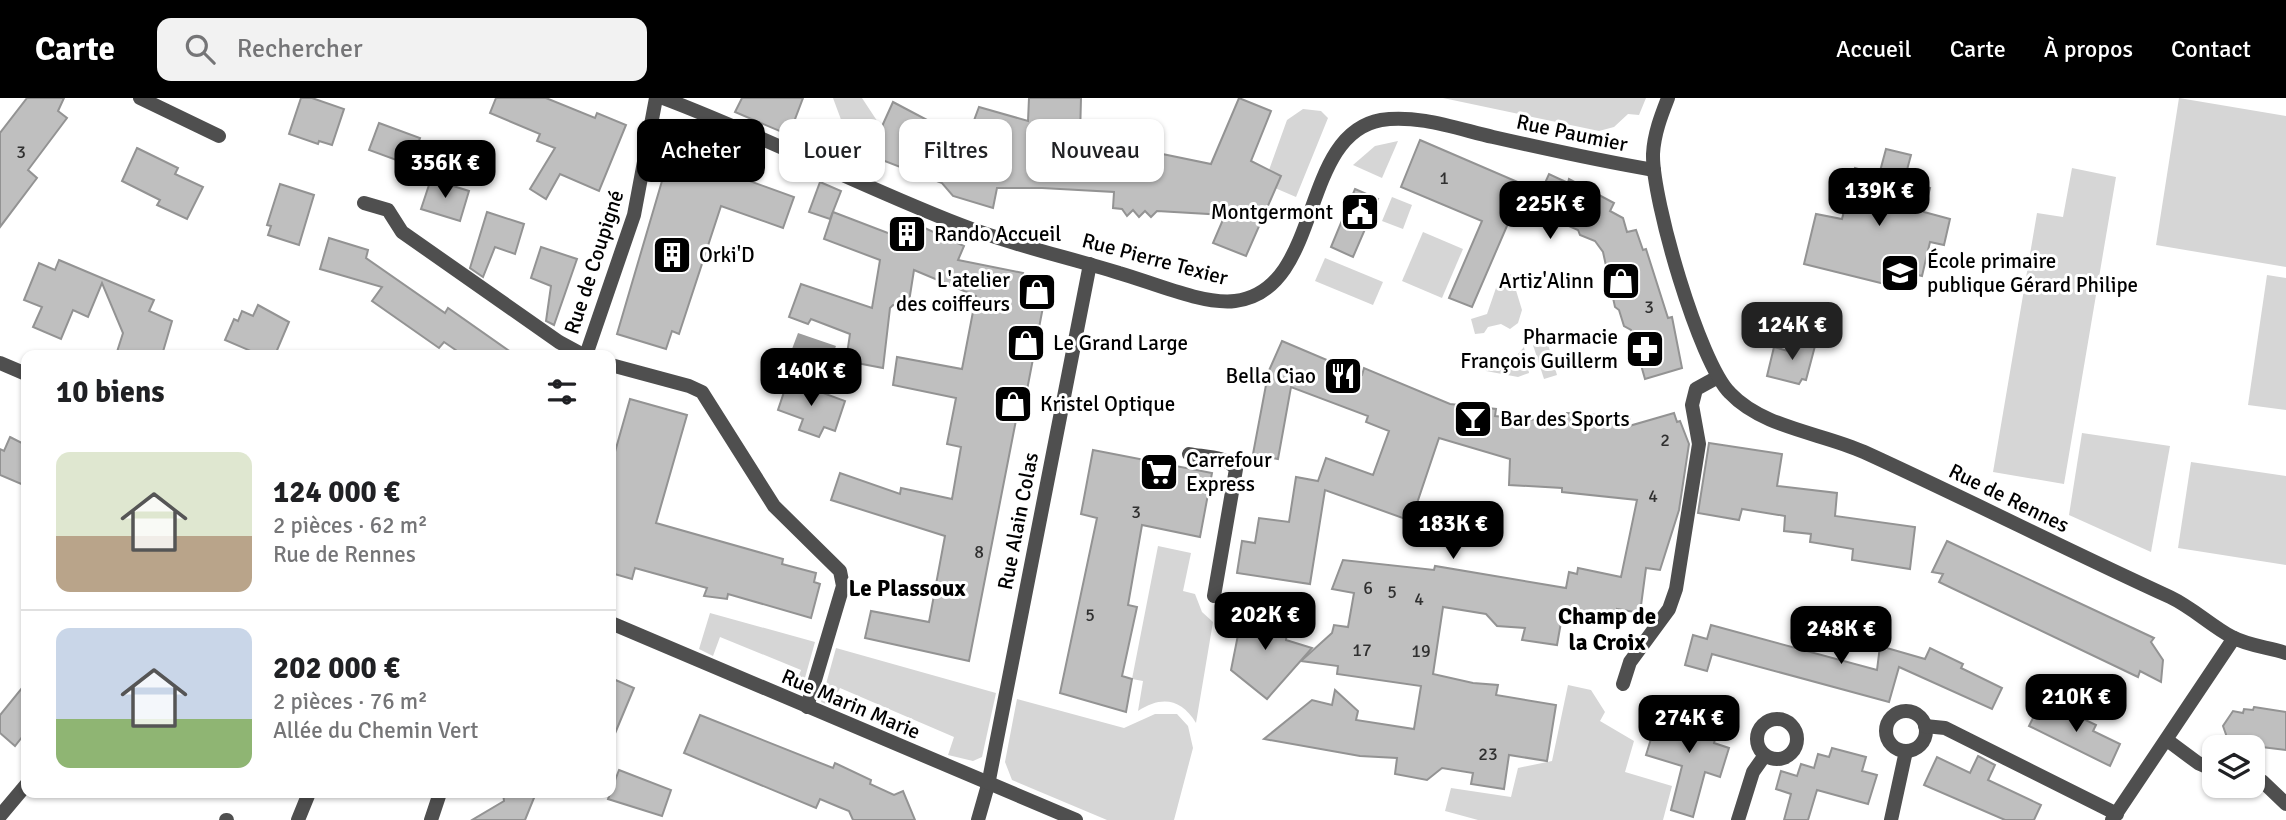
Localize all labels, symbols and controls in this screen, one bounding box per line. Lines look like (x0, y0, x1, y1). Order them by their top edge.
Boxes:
search box (157, 18, 647, 81)
text: Carte (35, 29, 115, 70)
icon: search (181, 30, 219, 68)
text: Rechercher (237, 33, 363, 65)
text: Accueil (1836, 34, 1912, 64)
text: Carte (1950, 34, 2006, 64)
text: À propos (2044, 34, 2133, 64)
text: Contact (2171, 34, 2251, 64)
street label: Rue Paumier (1514, 109, 1630, 158)
chip: Acheter (637, 119, 765, 182)
chip: Louer (779, 119, 885, 182)
chip: Filtres (899, 119, 1012, 182)
chip: Nouveau (1026, 119, 1164, 182)
pin: 356K € (388, 140, 502, 200)
house number: 3 (16, 141, 26, 163)
text: 356K € (410, 148, 480, 177)
house number: 1 (1439, 167, 1449, 189)
pin: 139K € (1822, 169, 1936, 228)
text: 139K € (1844, 176, 1914, 205)
pin: 225K € (1493, 181, 1607, 241)
street label: Rue de Coupigné (558, 187, 630, 337)
text: 225K € (1515, 189, 1585, 218)
public building icon: Montgermont (1339, 191, 1381, 233)
place label: Montgermont (1211, 199, 1333, 225)
building icon: Rando Accueil (886, 213, 928, 255)
place label: Rando Accueil (934, 221, 1061, 247)
street label: Rue Pierre Texier (1079, 227, 1231, 291)
building icon: Orki'D (651, 234, 693, 276)
place label: Orki'D (699, 242, 755, 268)
place label: École primaire publique Gérard Philipe (1927, 248, 2138, 298)
school or university icon: École primaire publique Gérard Philipe (1879, 252, 1921, 294)
shop icon: Artiz'Alinn (1600, 260, 1642, 302)
place label: L'atelier des coiffeurs (896, 267, 1010, 317)
place label: Artiz'Alinn (1499, 268, 1594, 294)
shop icon: L'atelier des coiffeurs (1016, 271, 1058, 313)
house number: 3 (1644, 296, 1654, 318)
pin: 124K € (1735, 302, 1849, 362)
text: 124K € (1757, 310, 1827, 339)
shop icon: Le Grand Large (1005, 322, 1047, 364)
place label: Pharmacie François Guillerm (1460, 324, 1618, 374)
pharmacy icon: Pharmacie François Guillerm (1624, 328, 1666, 370)
place label: Le Grand Large (1053, 330, 1188, 356)
pin: 140K € (754, 348, 868, 408)
restaurant icon: Bella Ciao (1322, 355, 1364, 397)
text: 140K € (776, 356, 846, 385)
place label: Bella Ciao (1226, 363, 1316, 389)
icon: filters (543, 373, 581, 411)
text: 10 biens (56, 374, 165, 411)
shop icon: Kristel Optique (992, 383, 1034, 425)
place label: Kristel Optique (1040, 391, 1175, 417)
bar icon: Bar des Sports (1452, 398, 1494, 440)
place label: Bar des Sports (1500, 406, 1630, 432)
house number: 2 (1660, 429, 1670, 451)
place label: Carrefour Express (1186, 447, 1272, 497)
street label: Rue Alain Colas (992, 450, 1044, 592)
supermarket icon: Carrefour Express (1138, 451, 1180, 493)
street label: Rue de Rennes (1945, 458, 2073, 538)
text: 124 000 € (273, 474, 400, 511)
icon: home (112, 480, 196, 564)
house number: 4 (1648, 485, 1658, 507)
house number: 3 (1131, 501, 1141, 523)
pin: 183K € (1396, 502, 1510, 561)
text: 183K € (1418, 509, 1488, 538)
text: 2 pièces · 62 m² (273, 511, 428, 540)
text: Rue de Rennes (273, 540, 416, 569)
house number: 8 (974, 541, 984, 563)
district label: Le Plassoux (849, 574, 966, 603)
house number: 6 (1363, 577, 1373, 599)
house number: 5 (1387, 581, 1397, 603)
house number: 4 (1414, 588, 1424, 610)
pin: 202K € (1208, 592, 1322, 652)
text: 202K € (1230, 600, 1300, 629)
district label: Champ de la Croix (1558, 602, 1656, 657)
house number: 5 (1085, 604, 1095, 626)
pin: 248K € (1784, 606, 1898, 666)
text: 248K € (1806, 614, 1876, 643)
house number: 17 (1352, 639, 1372, 661)
house number: 19 (1411, 640, 1431, 662)
text: 202 000 € (273, 650, 400, 687)
icon: home (112, 656, 196, 740)
street label: Rue Marin Marie (778, 663, 924, 745)
pin: 210K € (2019, 674, 2133, 734)
text: 210K € (2041, 682, 2111, 711)
text: 2 pièces · 76 m² (273, 687, 428, 716)
pin: 274K € (1632, 696, 1746, 755)
text: 274K € (1654, 703, 1724, 732)
text: Allée du Chemin Vert (273, 716, 478, 745)
map controls (2202, 735, 2265, 798)
button: layers (2202, 735, 2265, 798)
house number: 23 (1478, 743, 1498, 765)

